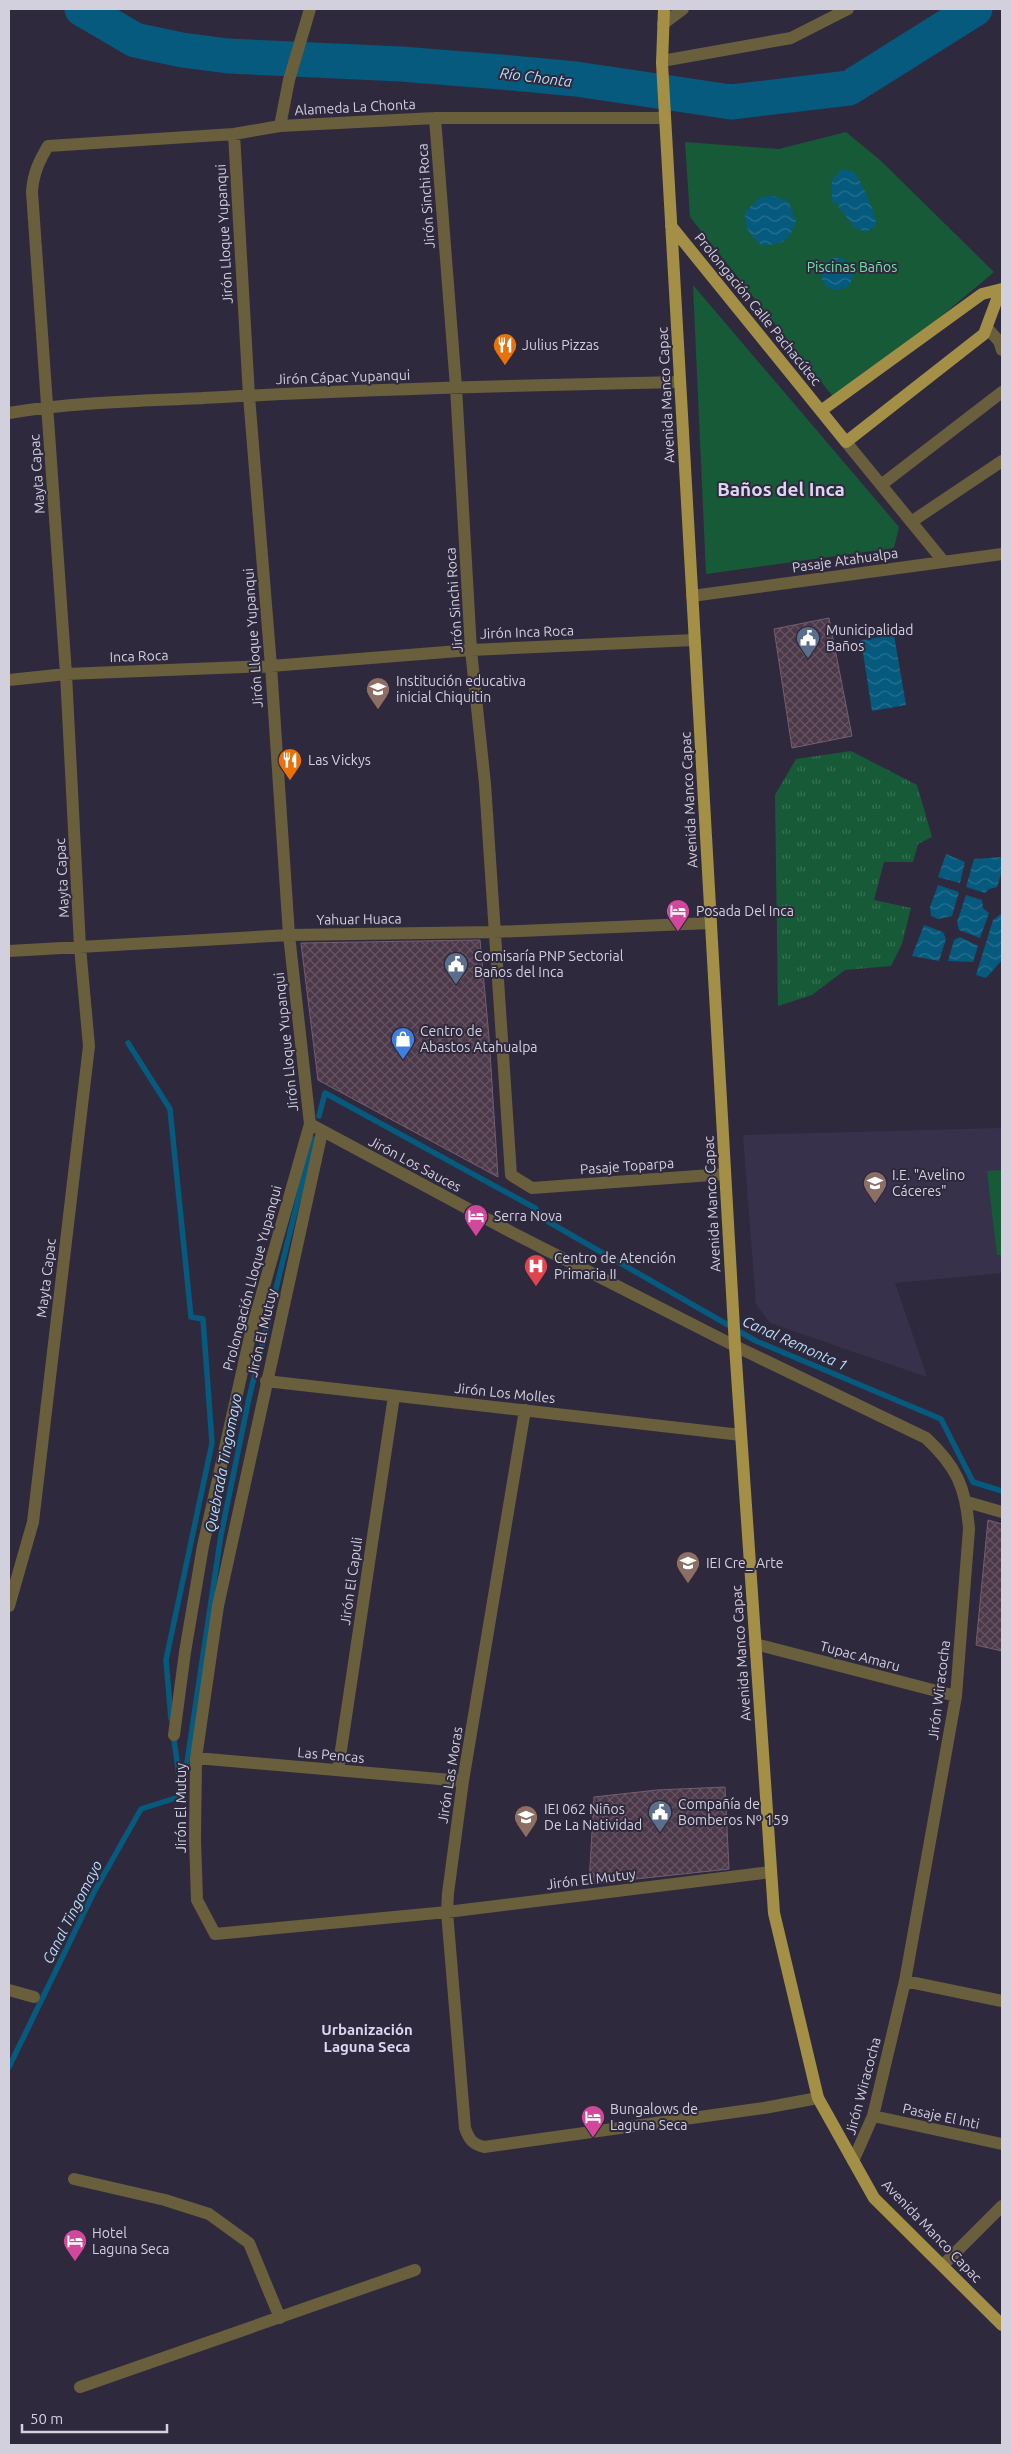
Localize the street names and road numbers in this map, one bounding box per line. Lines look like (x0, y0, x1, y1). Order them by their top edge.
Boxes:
street label: Alameda La Chonta (294, 96, 416, 118)
street label: Jirón Sinchi Roca (414, 143, 438, 249)
street label: Jirón Lloque Yupanqui (212, 164, 236, 304)
street label: Prolongación Calle Pachacútec (691, 229, 825, 389)
street label: Avenida Manco Capac (654, 326, 678, 464)
street label: Jirón Cápac Yupanqui (275, 367, 411, 387)
street label: Mayta Capac (26, 433, 48, 514)
street label: Pasaje Atahualpa (791, 545, 899, 575)
street label: Jirón Sinchi Roca (442, 547, 466, 653)
street label: Jirón Lloque Yupanqui (240, 568, 266, 708)
street label: Jirón Inca Roca (480, 622, 574, 642)
street label: Inca Roca (109, 647, 169, 665)
street label: Avenida Manco Capac (677, 731, 701, 869)
street label: Mayta Capac (52, 837, 72, 918)
street label: Yahuar Huaca (316, 910, 402, 928)
street label: Jirón Lloque Yupanqui (271, 972, 301, 1112)
street label: Jirón Los Sauces (366, 1133, 464, 1195)
street label: Avenida Manco Capac (700, 1135, 724, 1273)
street label: Pasaje Toparpa (579, 1155, 675, 1177)
street label: Prolongación Lloque Yupanqui (220, 1184, 284, 1372)
street label: Mayta Capac (33, 1237, 59, 1319)
street label: Jirón El Mutuy (244, 1287, 280, 1379)
street label: Jirón Los Molles (454, 1380, 556, 1406)
street label: Jirón El Capuli (337, 1536, 365, 1626)
street label: Avenida Manco Capac (728, 1584, 754, 1722)
street label: Tupac Amaru (818, 1638, 902, 1674)
street label: Jirón Wiracocha (925, 1639, 953, 1741)
street label: Jirón Las Moras (434, 1726, 466, 1824)
street label: Las Pencas (297, 1744, 365, 1766)
street label: Jirón El Mutuy (173, 1763, 189, 1853)
street label: Jirón El Mutuy (545, 1866, 637, 1892)
street label: Jirón Wiracocha (842, 2035, 884, 2137)
street label: Pasaje El Inti (901, 2100, 981, 2132)
street label: Avenida Manco Capac (879, 2176, 985, 2286)

